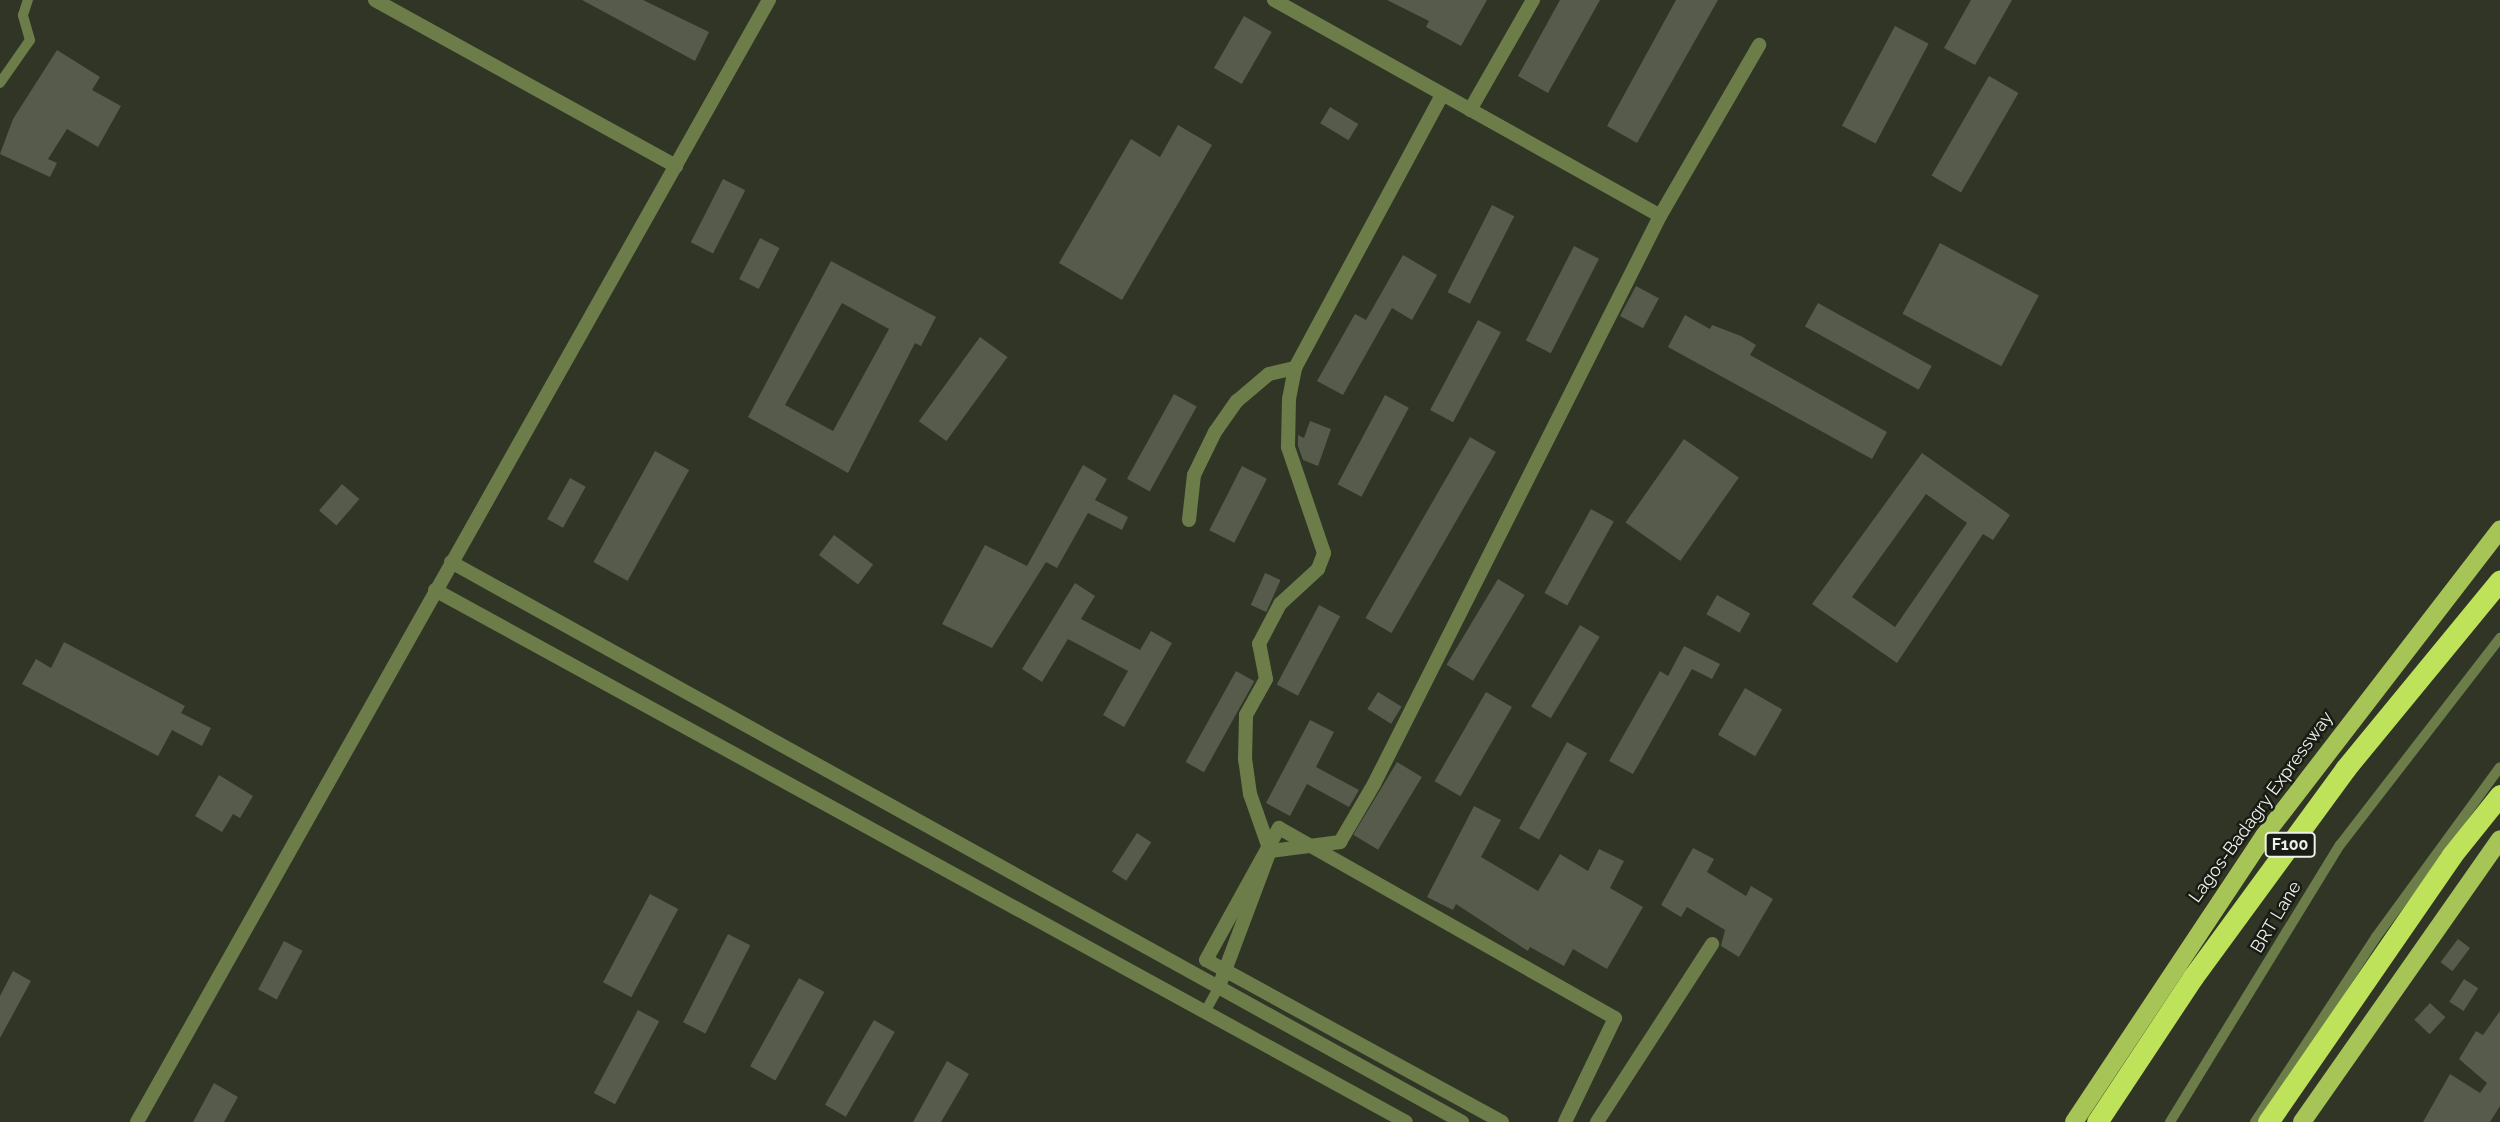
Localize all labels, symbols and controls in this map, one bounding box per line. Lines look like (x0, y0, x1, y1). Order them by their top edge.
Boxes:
street label: Lagos-Badagry Expressway (2184, 707, 2338, 907)
road number: F100 (2264, 832, 2316, 858)
street label: BRT Lane (2246, 877, 2306, 957)

